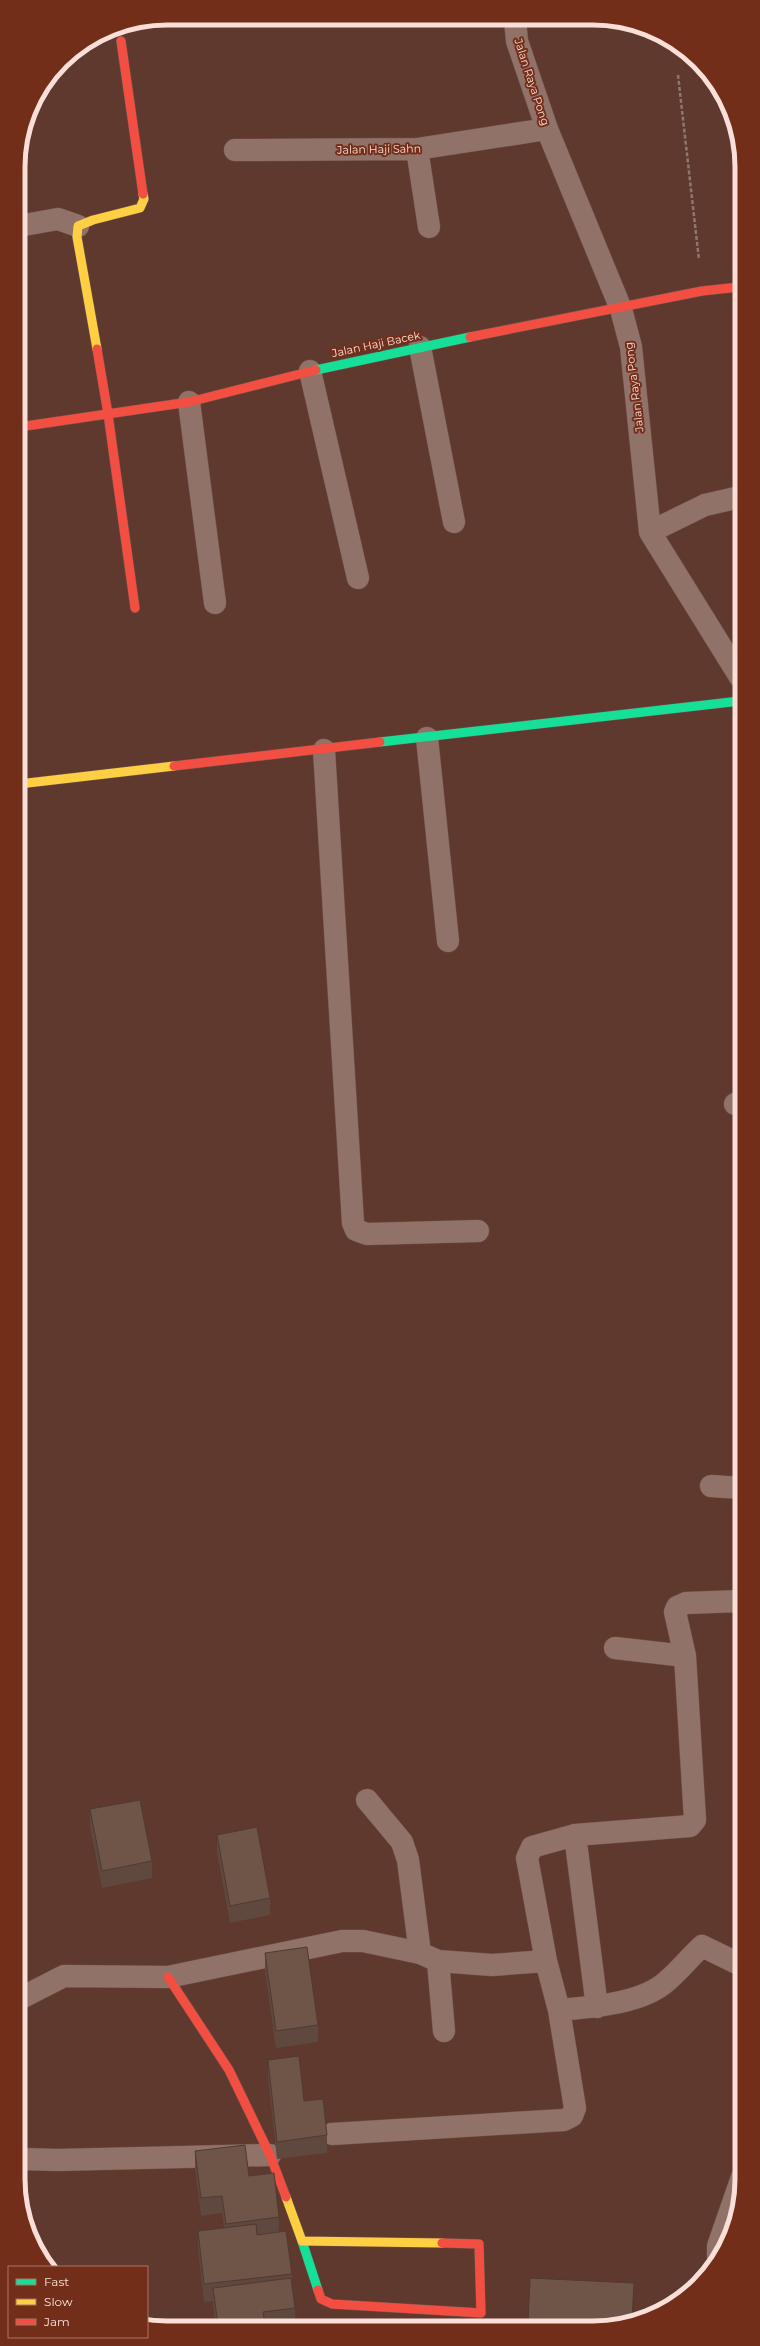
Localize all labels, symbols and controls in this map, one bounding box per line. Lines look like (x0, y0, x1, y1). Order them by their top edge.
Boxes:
street label: Jalan Raya Pong (511, 36, 553, 127)
street label: Jalan Haji Sahn (336, 141, 421, 157)
street label: Jalan Haji Bacek (329, 328, 422, 360)
street label: Jalan Raya Pong (622, 341, 647, 434)
legend (8, 2266, 148, 2338)
text: Fast (44, 2274, 69, 2289)
text: Slow (44, 2294, 73, 2309)
text: Jam (43, 2314, 70, 2329)

